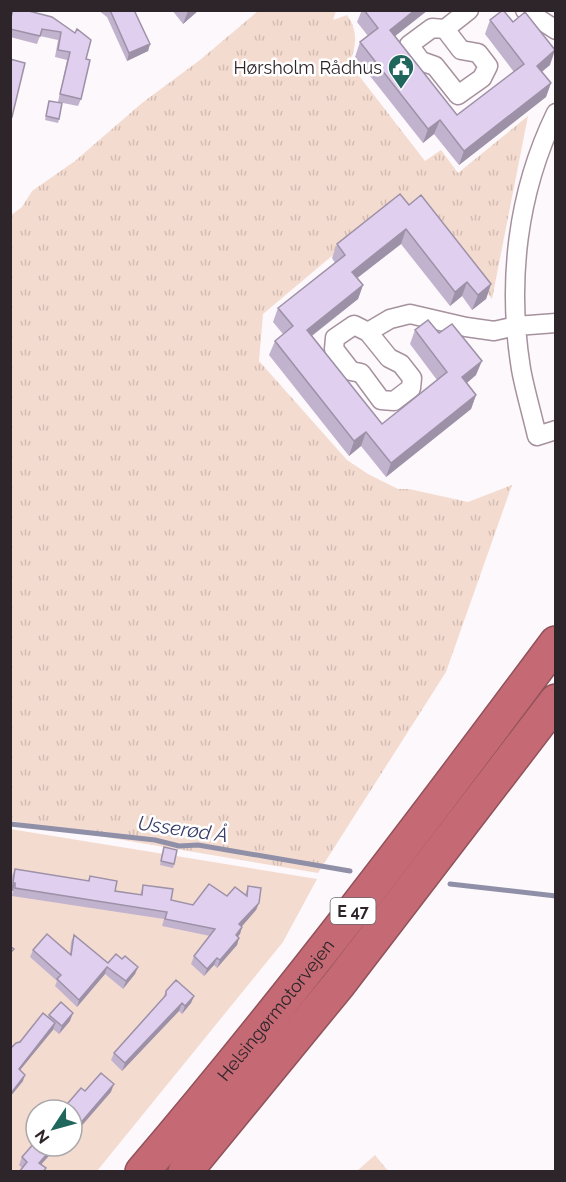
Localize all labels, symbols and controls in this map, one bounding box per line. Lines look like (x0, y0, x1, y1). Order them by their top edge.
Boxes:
public building icon: Hørsholm Rådhus (386, 52, 416, 90)
place label: Hørsholm Rådhus (233, 57, 382, 78)
water label: Usserød Å (136, 811, 230, 847)
road number: E 47 (330, 898, 376, 924)
street label: Helsingørmotorvejen (212, 935, 338, 1085)
north arrow (24, 1098, 84, 1158)
text: N (31, 1126, 54, 1147)

